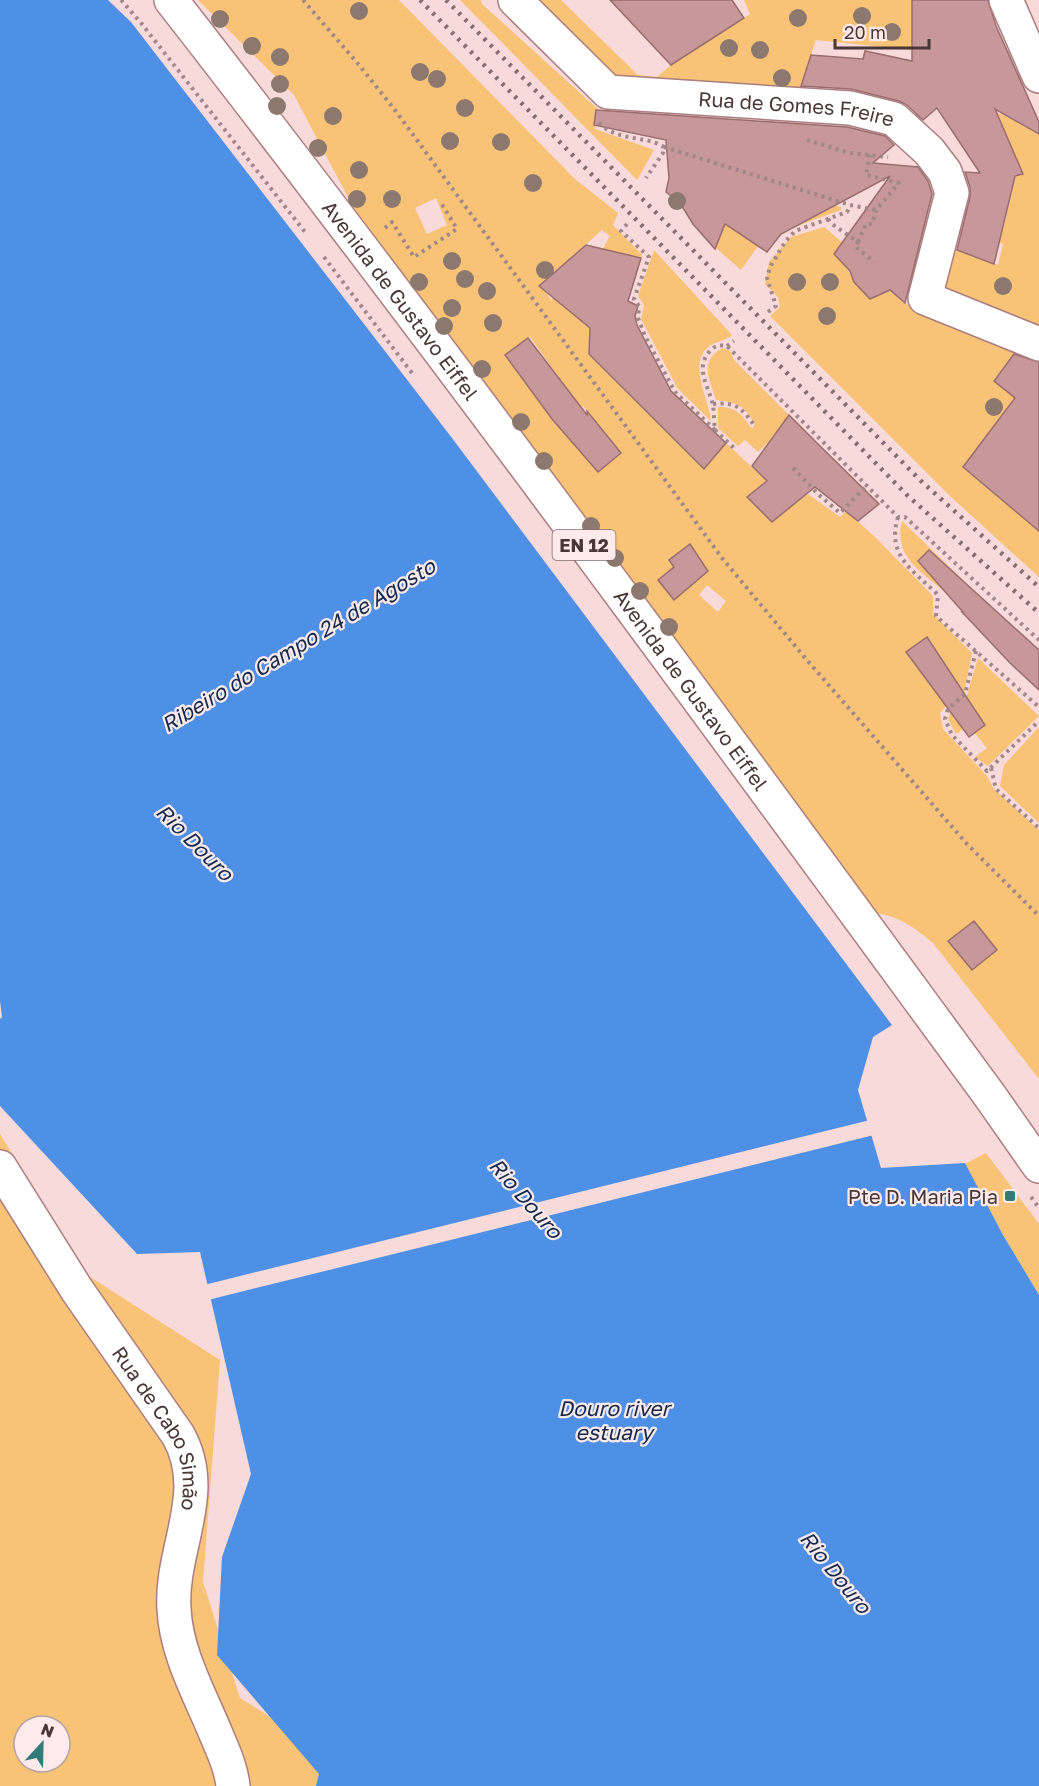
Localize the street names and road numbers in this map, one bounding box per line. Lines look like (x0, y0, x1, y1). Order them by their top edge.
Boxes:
street label: Rua de Gomes Freire (698, 86, 897, 131)
street label: Avenida de Gustavo Eiffel (318, 196, 484, 404)
road number: EN 12 (552, 530, 616, 560)
street label: Avenida de Gustavo Eiffel (609, 584, 773, 795)
street label: Rua de Cabo Simão (108, 1341, 203, 1512)

